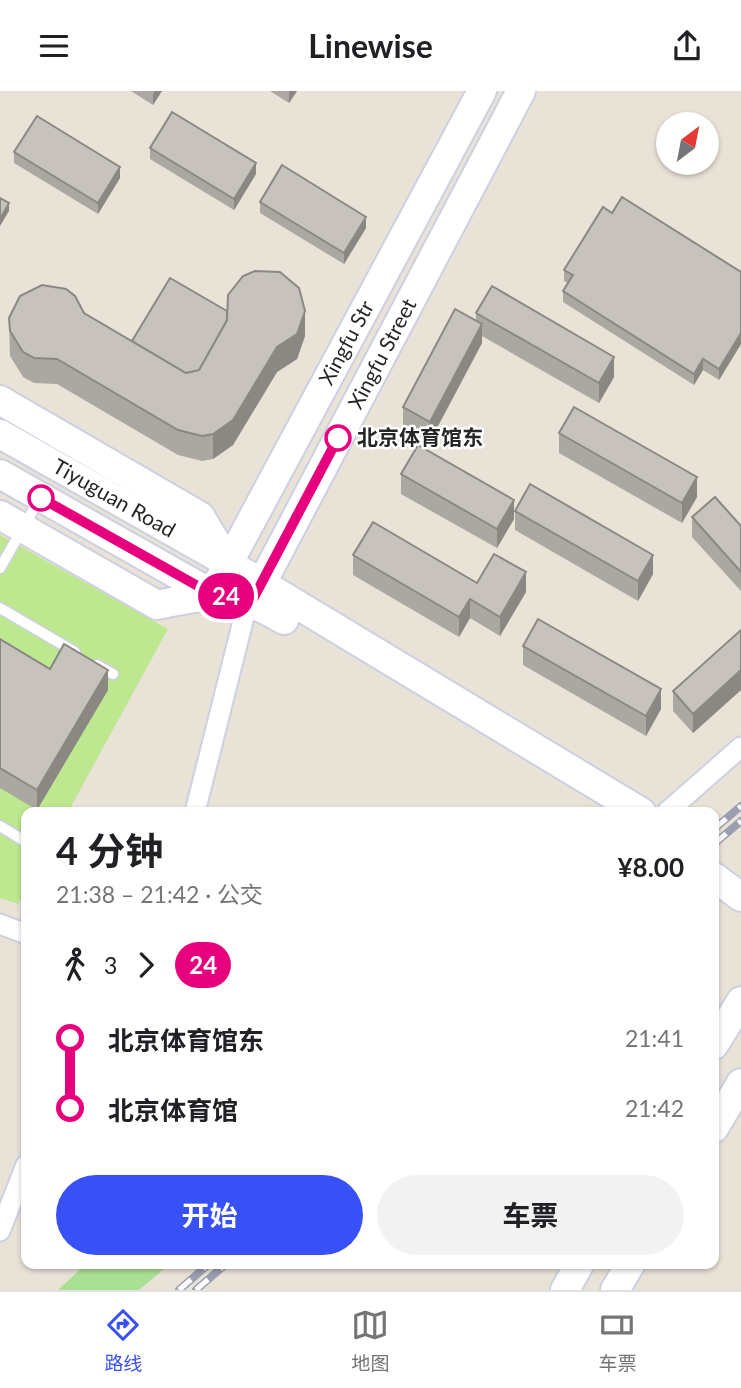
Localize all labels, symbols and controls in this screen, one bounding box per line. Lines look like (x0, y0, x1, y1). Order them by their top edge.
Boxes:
text: Linewise (308, 26, 433, 65)
icon: menu (35, 27, 73, 65)
icon: share (668, 27, 706, 65)
north arrow (656, 112, 719, 175)
map controls (656, 112, 719, 175)
street label: Xingfu Street (342, 293, 421, 413)
street label: Xingfu Str (313, 295, 378, 389)
place label: 北京体育馆东 (357, 424, 483, 449)
marker: 北京体育馆东 (325, 425, 351, 451)
street label: Tiyuguan Road (49, 453, 180, 542)
unlabelled marker (28, 485, 54, 511)
line badge: 24 (194, 573, 258, 619)
text: 24 (212, 581, 240, 610)
text: 4 分钟 (56, 827, 163, 873)
text: ¥8.00 (618, 851, 684, 883)
text: 21:38 – 21:42 · 公交 (56, 880, 263, 908)
icon: walk (56, 946, 94, 984)
icon: forward (127, 946, 165, 984)
text: 24 (189, 950, 217, 979)
text: 3 (104, 951, 117, 979)
text: 北京体育馆东 (108, 1024, 264, 1056)
text: 21:41 (625, 1024, 684, 1052)
text: 北京体育馆 (108, 1094, 238, 1126)
text: 21:42 (625, 1094, 684, 1122)
button: 开始 (56, 1175, 363, 1255)
button: 车票 (377, 1175, 684, 1255)
tab: 路线 (104, 1306, 143, 1375)
tab: 地图 (351, 1306, 390, 1375)
tab: 车票 (598, 1306, 637, 1375)

